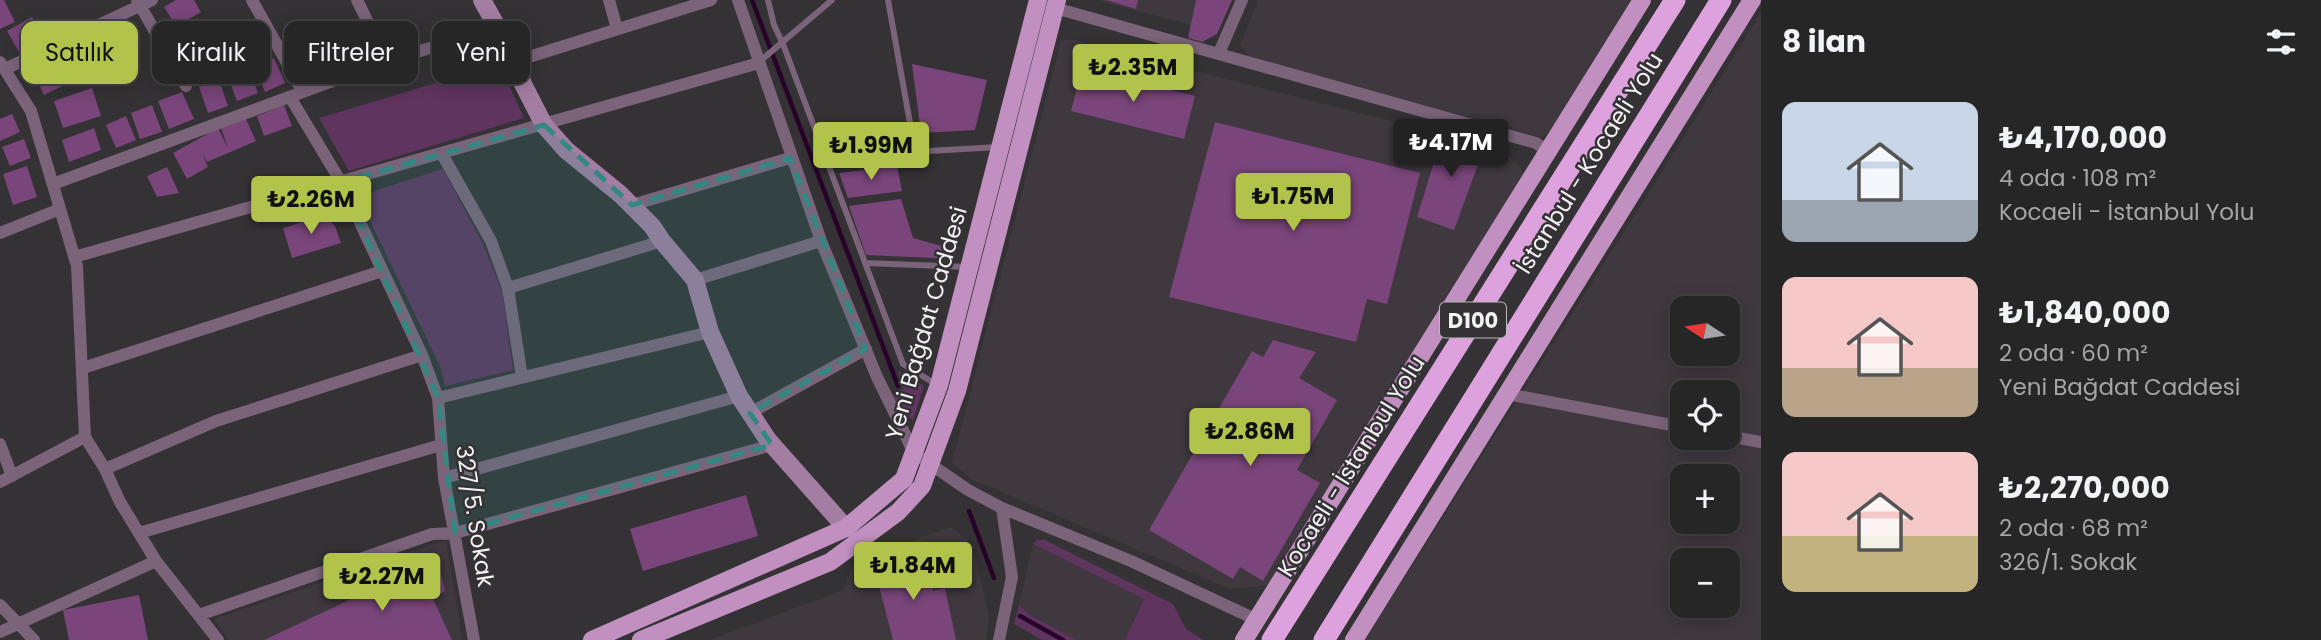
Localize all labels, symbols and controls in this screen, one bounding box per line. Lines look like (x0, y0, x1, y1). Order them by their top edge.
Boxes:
text: 8 ilan (1782, 20, 1866, 63)
chip: Satılık (21, 21, 138, 84)
chip: Kiralık (152, 21, 270, 84)
chip: Filtreler (284, 21, 418, 84)
chip: Yeni (432, 21, 530, 84)
icon: filters (2262, 23, 2300, 61)
pin: ₺2.35M (1076, 44, 1190, 104)
street label: İstanbul - Kocaeli Yolu (1508, 46, 1670, 280)
text: ₺2.35M (1089, 51, 1177, 83)
text: ₺4,170,000 (1999, 116, 2167, 159)
pin: ₺4.17M (1394, 120, 1508, 179)
pin: ₺1.99M (814, 122, 928, 182)
text: ₺4.17M (1409, 126, 1493, 158)
text: ₺1.99M (829, 129, 913, 161)
icon: home (1838, 130, 1922, 214)
text: 4 oda · 108 m² (1999, 162, 2156, 194)
pin: ₺1.75M (1236, 174, 1350, 233)
pin: ₺2.26M (254, 176, 368, 236)
text: ₺1.75M (1252, 180, 1334, 212)
text: ₺2.26M (267, 183, 355, 215)
text: Kocaeli - İstanbul Yolu (1999, 196, 2254, 228)
street label: Yeni Bağdat Caddesi (877, 203, 975, 443)
text: ₺1,840,000 (1999, 291, 2171, 334)
north arrow (1670, 296, 1740, 366)
map controls (1670, 296, 1740, 618)
road number: D100 (1440, 302, 1506, 338)
icon: home (1838, 305, 1922, 389)
text: 2 oda · 60 m² (1999, 337, 2148, 369)
street label: Kocaeli - İstanbul Yolu (1270, 349, 1432, 583)
text: Yeni Bağdat Caddesi (1999, 371, 2240, 403)
button: locate (1670, 380, 1740, 450)
pin: ₺2.86M (1193, 408, 1307, 468)
text: ₺2.86M (1205, 415, 1295, 447)
street label: 327/5. Sokak (448, 443, 502, 589)
button: + (1670, 464, 1740, 534)
text: ₺2,270,000 (1999, 466, 2170, 509)
icon: home (1838, 480, 1922, 564)
text: 2 oda · 68 m² (1999, 512, 2148, 544)
pin: ₺1.84M (856, 542, 970, 602)
text: 326/1. Sokak (1999, 546, 2137, 578)
button: − (1670, 548, 1740, 618)
text: ₺1.84M (870, 549, 956, 581)
pin: ₺2.27M (325, 554, 439, 613)
text: ₺2.27M (339, 560, 425, 592)

